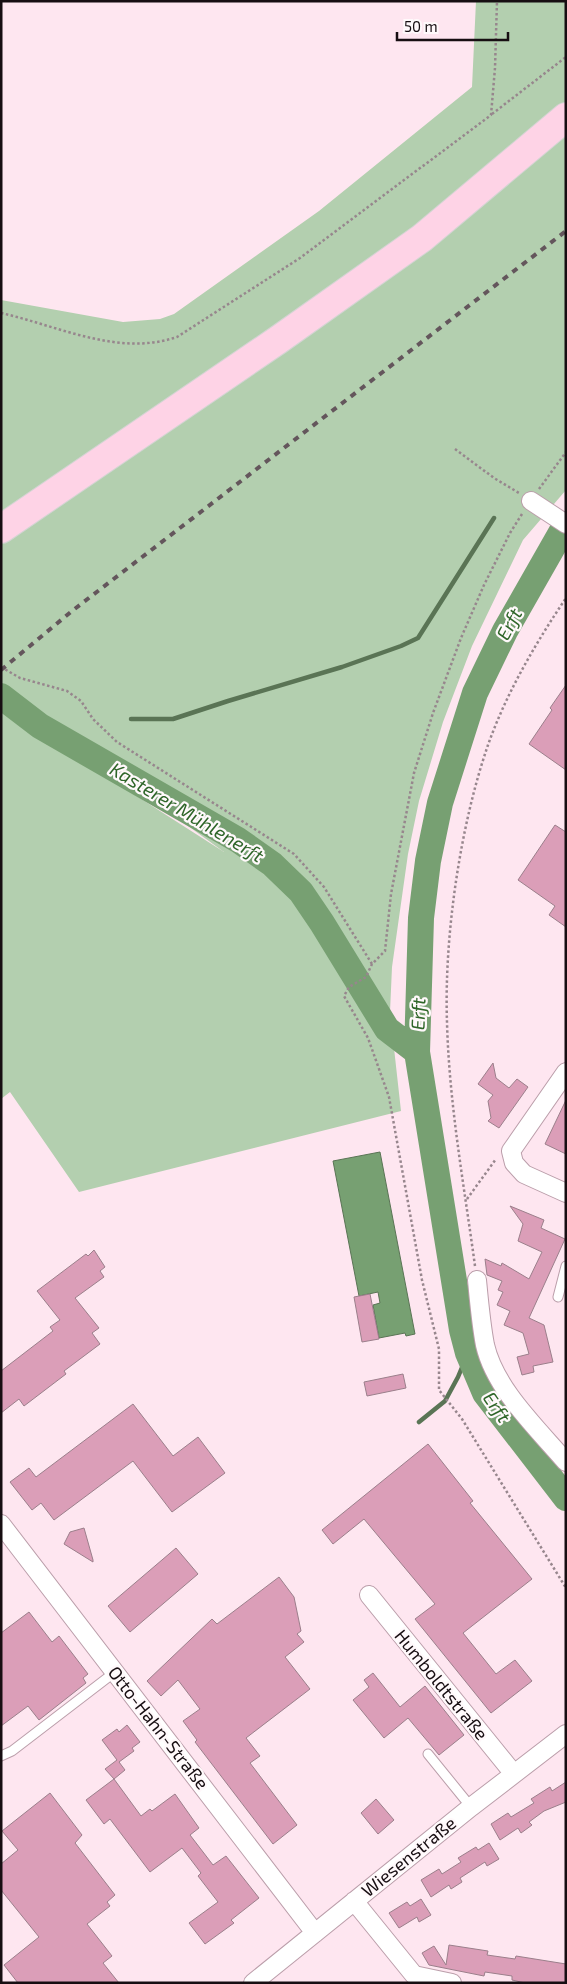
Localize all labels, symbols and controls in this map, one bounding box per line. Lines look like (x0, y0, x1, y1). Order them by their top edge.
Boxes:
scale bar (397, 10, 508, 42)
text: 50 m (404, 17, 438, 35)
water label: Erft (491, 603, 527, 644)
water label: Kasterer Mühlenerft (106, 757, 269, 867)
water label: Erft (405, 997, 430, 1031)
water label: Erft (479, 1387, 517, 1427)
street label: Humboldtstraße (390, 1625, 493, 1744)
street label: Otto-Hahn-Straße (104, 1661, 214, 1793)
street label: Wiesenstraße (357, 1811, 460, 1901)

